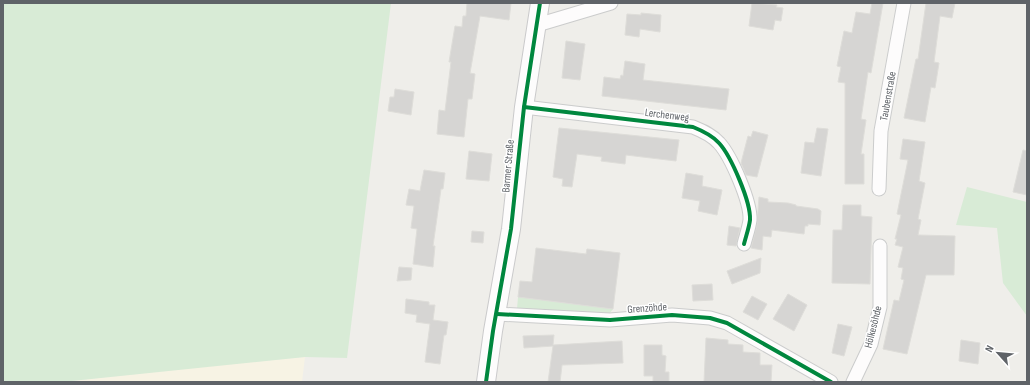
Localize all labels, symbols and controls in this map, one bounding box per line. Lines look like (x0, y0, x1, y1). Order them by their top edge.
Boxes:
street label: Taubenstraße (877, 70, 899, 122)
street label: Lerchenweg (644, 106, 690, 124)
street label: Barmer Straße (499, 139, 517, 193)
street label: Grenzöhde (627, 300, 667, 316)
street label: Hölkesöhde (862, 305, 884, 349)
north arrow (978, 333, 1018, 373)
text: N (982, 343, 997, 354)

